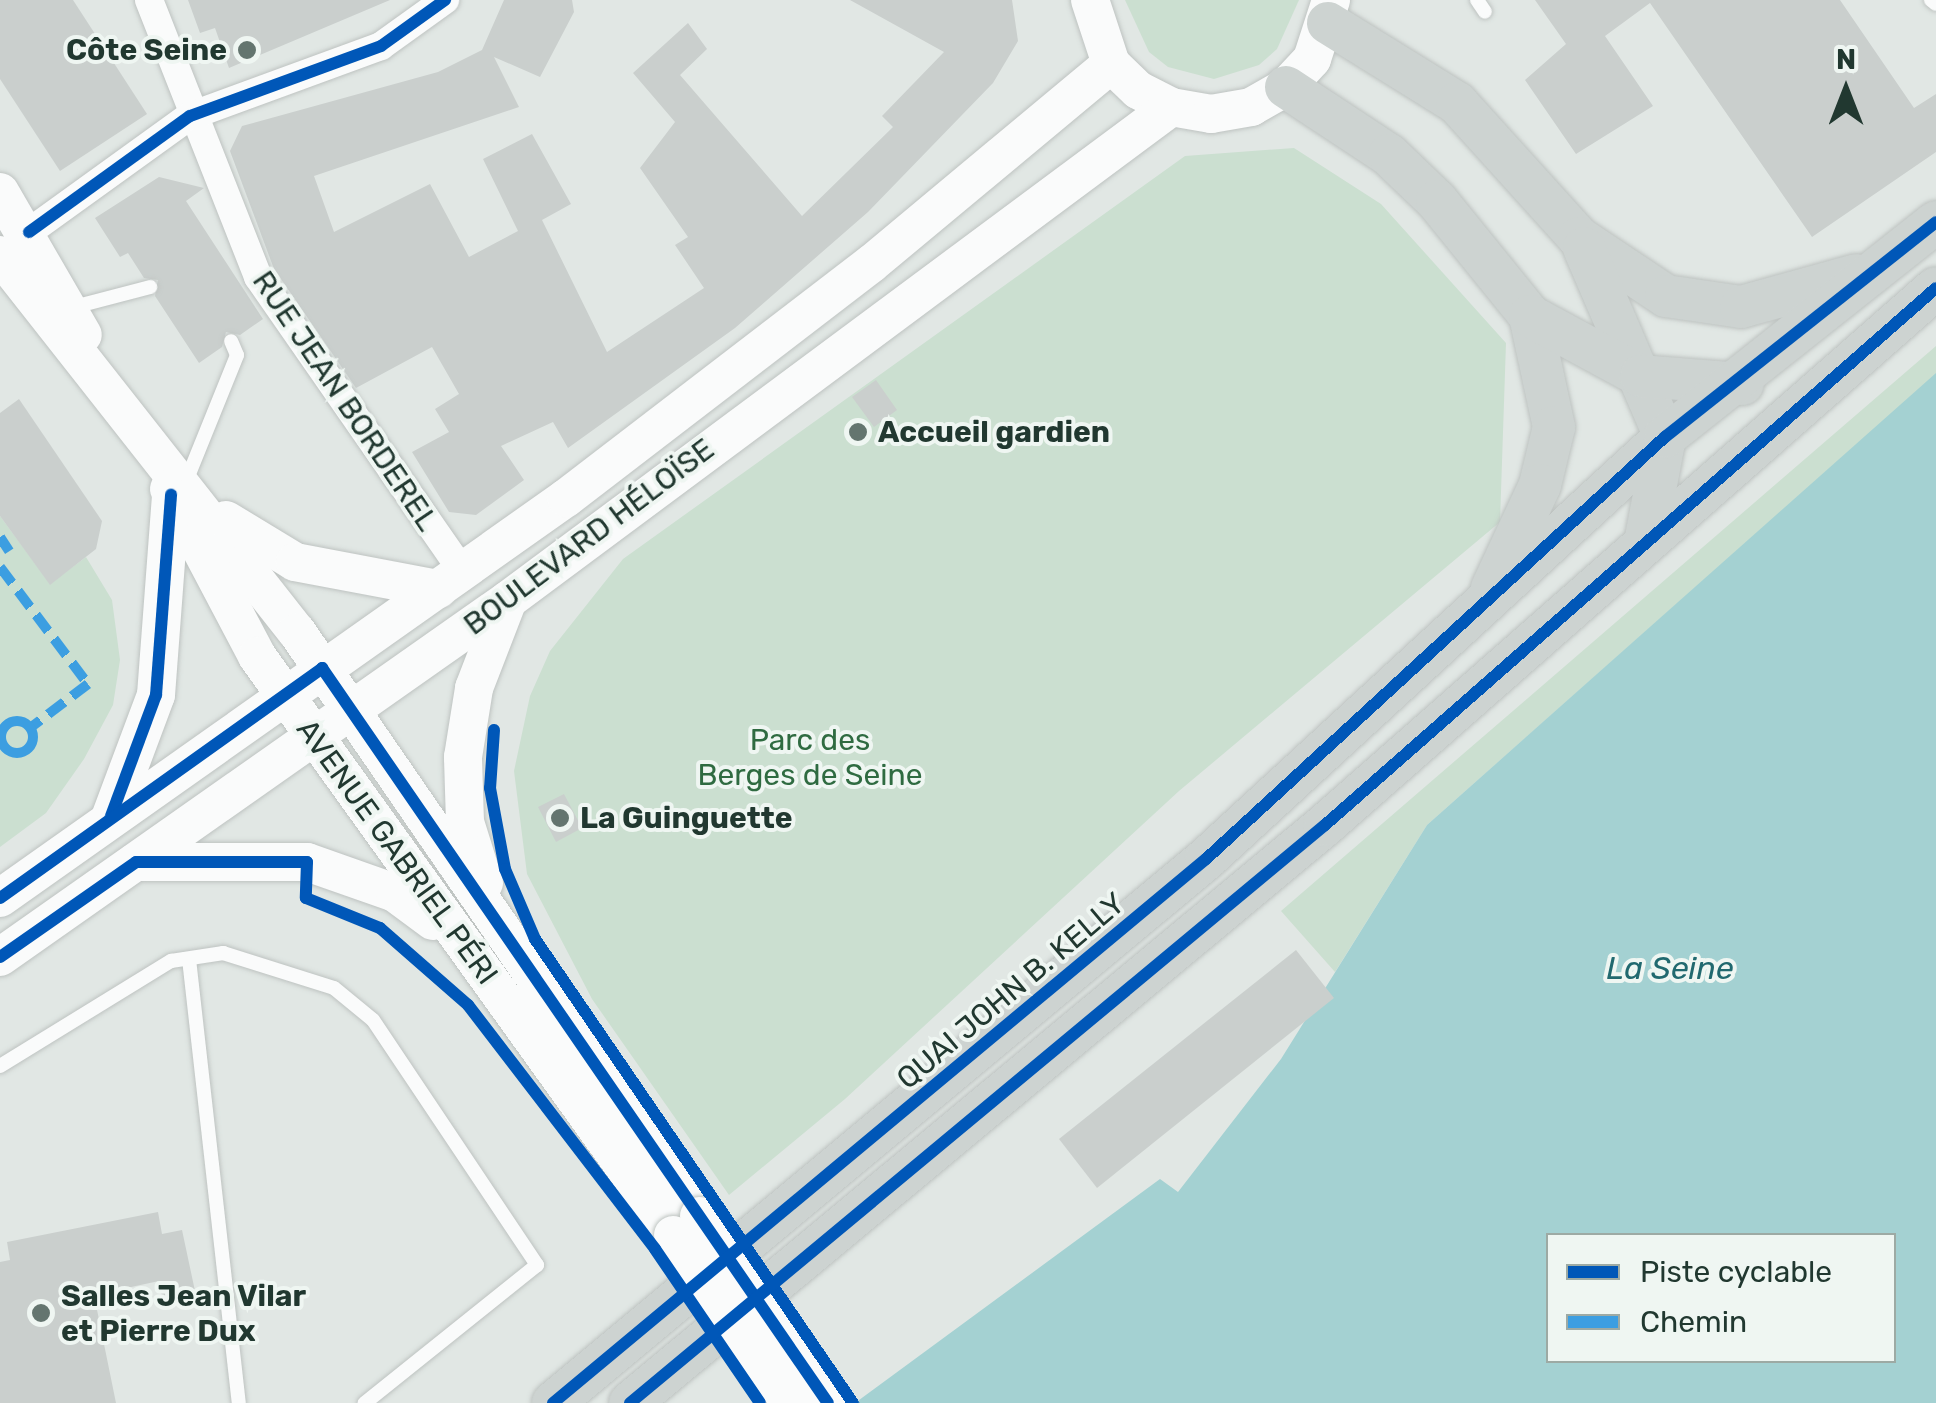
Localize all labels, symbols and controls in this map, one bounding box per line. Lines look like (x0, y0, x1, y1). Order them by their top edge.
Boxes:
place label: Côte Seine (66, 32, 227, 68)
marker: Côte Seine (236, 39, 258, 61)
north arrow (1796, 40, 1896, 140)
text: N (1836, 43, 1856, 76)
street label: RUE JEAN BORDEREL (245, 264, 445, 538)
place label: Accueil gardien (878, 414, 1110, 450)
marker: Accueil gardien (847, 421, 869, 443)
street label: BOULEVARD HÉLOÏSE (457, 431, 721, 643)
street label: AVENUE GABRIEL PÉRI (289, 712, 505, 992)
park label: Parc des Berges de Seine (698, 722, 922, 792)
place label: La Guinguette (580, 800, 793, 836)
marker: La Guinguette (549, 807, 571, 829)
street label: QUAI JOHN B. KELLY (890, 885, 1132, 1097)
water label: La Seine (1606, 949, 1734, 987)
legend (1546, 1233, 1896, 1363)
text: Piste cyclable (1640, 1254, 1832, 1290)
place label: Salles Jean Vilar et Pierre Dux (61, 1278, 307, 1348)
marker: Salles Jean Vilar et Pierre Dux (30, 1302, 52, 1324)
text: Chemin (1640, 1304, 1747, 1340)

